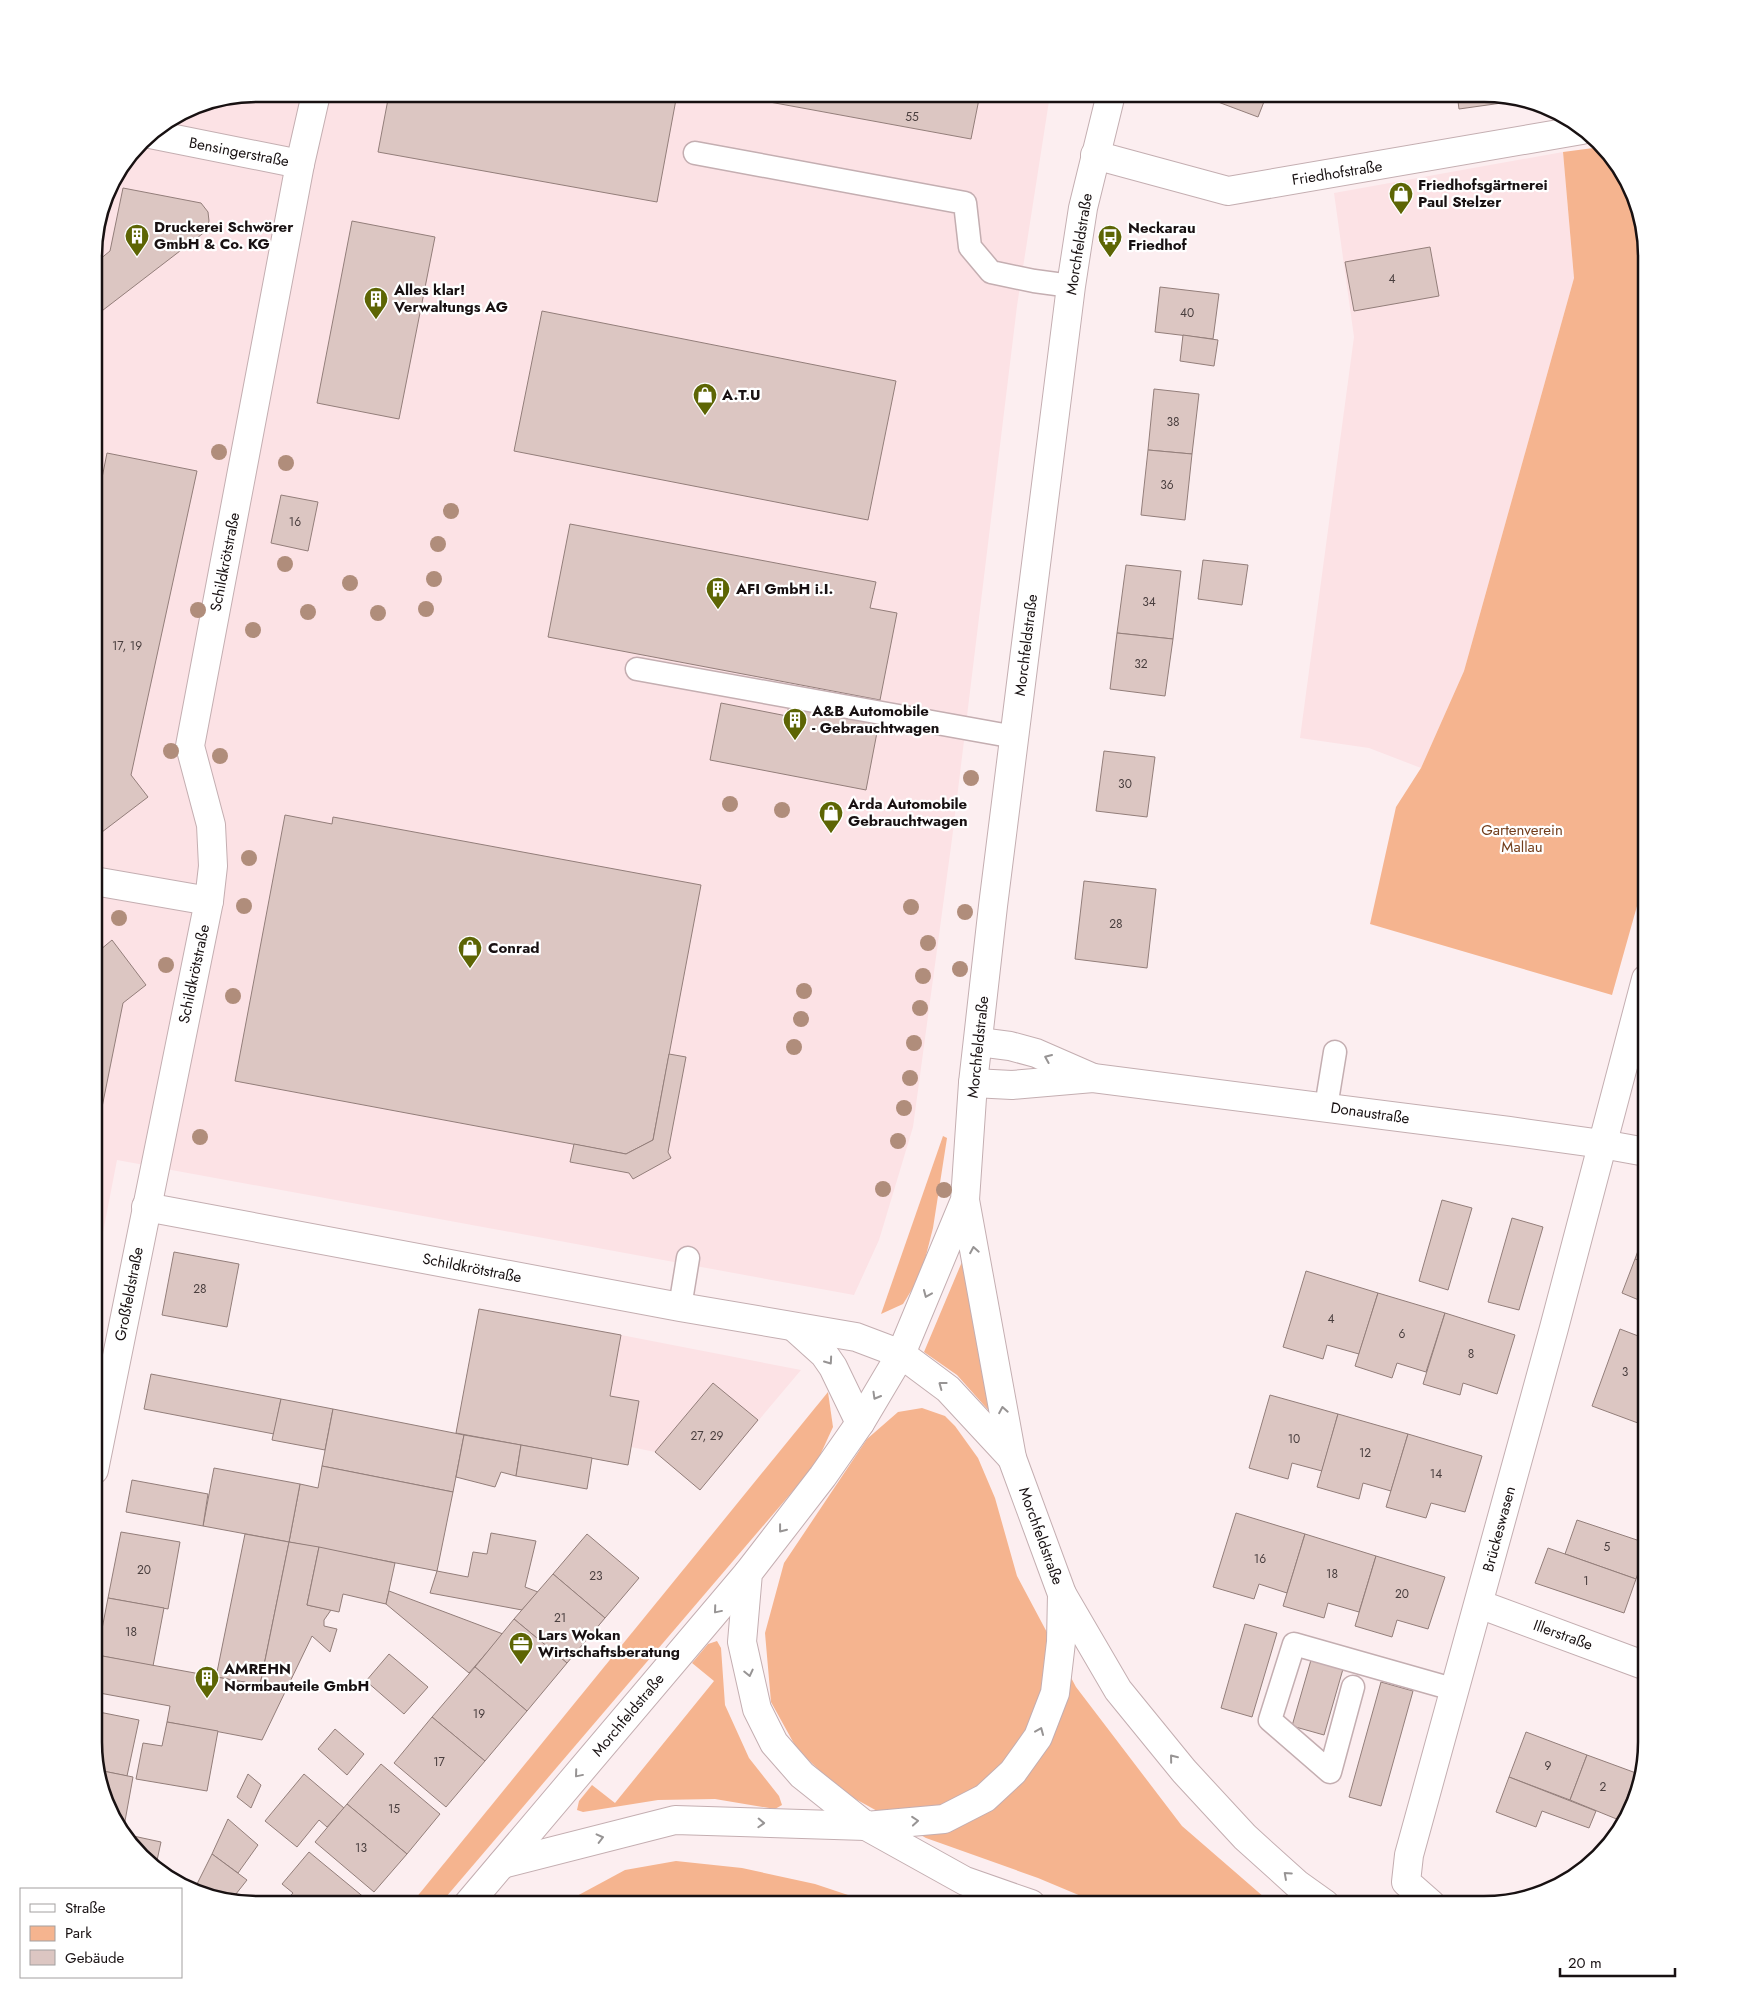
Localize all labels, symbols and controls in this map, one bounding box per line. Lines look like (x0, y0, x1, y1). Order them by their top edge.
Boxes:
house number: 55 (905, 108, 919, 126)
street label: Bensingerstraße (187, 132, 291, 173)
street label: Friedhofstraße (1290, 155, 1384, 191)
place label: Friedhofsgärtnerei Paul Stelzer (1418, 174, 1548, 213)
shop icon: Friedhofsgärtnerei Paul Stelzer (1388, 181, 1414, 215)
street label: Morchfeldstraße (1060, 191, 1098, 296)
place label: Druckerei Schwörer GmbH & Co. KG (154, 216, 294, 255)
place label: Neckarau Friedhof (1128, 217, 1196, 256)
building icon: Druckerei Schwörer GmbH & Co. KG (124, 223, 150, 257)
bus stop icon: Neckarau Friedhof (1097, 224, 1123, 258)
house number: 4 (1389, 270, 1396, 288)
place label: Alles klar! Verwaltungs AG (393, 279, 508, 318)
building icon: Alles klar! Verwaltungs AG (363, 286, 389, 320)
house number: 40 (1180, 304, 1194, 322)
shop icon: A.T.U (692, 382, 718, 416)
place label: A.T.U (721, 384, 761, 406)
house number: 38 (1166, 413, 1180, 431)
house number: 36 (1160, 476, 1174, 494)
street label: Schildkrötstraße (205, 510, 245, 614)
house number: 16 (289, 513, 301, 531)
building icon: AFI GmbH i.I. (705, 576, 731, 610)
place label: AFI GmbH i.I. (735, 578, 833, 600)
street label: Morchfeldstraße (1009, 593, 1043, 697)
house number: 34 (1142, 593, 1156, 611)
house number: 17, 19 (112, 637, 142, 655)
house number: 32 (1134, 655, 1148, 673)
place label: A&B Automobile - Gebrauchtwagen (811, 700, 939, 739)
building icon: A&B Automobile - Gebrauchtwagen (782, 707, 808, 741)
house number: 30 (1118, 775, 1132, 793)
place label: Arda Automobile Gebrauchtwagen (847, 793, 968, 832)
shop icon: Arda Automobile Gebrauchtwagen (818, 800, 844, 834)
park label: Gartenverein Mallau (1481, 819, 1563, 858)
house number: 28 (1109, 915, 1123, 933)
street label: Schildkrötstraße (173, 922, 215, 1026)
shop icon: Conrad (457, 935, 483, 969)
place label: Conrad (488, 937, 540, 959)
street label: Morchfeldstraße (962, 995, 994, 1099)
one-way arrow (1044, 1054, 1053, 1065)
street label: Donaustraße (1329, 1097, 1411, 1129)
street label: Großfeldstraße (109, 1245, 149, 1343)
one-way arrow (969, 1246, 980, 1255)
street label: Schildkrötstraße (420, 1248, 524, 1288)
house number: 28 (193, 1280, 207, 1298)
one-way arrow (922, 1289, 933, 1298)
house number: 4 (1328, 1310, 1335, 1328)
house number: 6 (1399, 1325, 1406, 1343)
house number: 8 (1468, 1345, 1474, 1363)
one-way arrow (823, 1355, 831, 1364)
house number: 3 (1622, 1363, 1629, 1381)
one-way arrow (938, 1382, 948, 1391)
one-way arrow (872, 1391, 882, 1400)
one-way arrow (998, 1406, 1009, 1415)
house number: 27, 29 (691, 1427, 724, 1445)
house number: 10 (1288, 1430, 1300, 1448)
house number: 12 (1359, 1444, 1371, 1462)
house number: 14 (1430, 1465, 1442, 1483)
street label: Morchfeldstraße (1013, 1484, 1069, 1588)
street label: Brückeswasen (1477, 1484, 1521, 1574)
one-way arrow (780, 1523, 788, 1532)
house number: 5 (1604, 1538, 1611, 1556)
house number: 16 (1254, 1550, 1266, 1568)
house number: 20 (137, 1561, 151, 1579)
house number: 18 (1326, 1565, 1338, 1583)
house number: 23 (589, 1567, 603, 1585)
house number: 1 (1583, 1572, 1589, 1590)
house number: 20 (1395, 1585, 1409, 1603)
one-way arrow (714, 1604, 722, 1613)
house number: 21 (554, 1609, 566, 1627)
street label: Illerstraße (1530, 1614, 1596, 1656)
house number: 18 (125, 1623, 137, 1641)
place label: Lars Wokan Wirtschaftsberatung (538, 1624, 680, 1663)
office icon: Lars Wokan Wirtschaftsberatung (508, 1631, 534, 1665)
place label: AMREHN Normbauteile GmbH (223, 1658, 369, 1697)
building icon: AMREHN Normbauteile GmbH (194, 1665, 220, 1699)
street label: Morchfeldstraße (587, 1668, 670, 1761)
one-way arrow (743, 1668, 754, 1677)
house number: 19 (473, 1705, 485, 1723)
one-way arrow (1033, 1727, 1044, 1736)
house number: 17 (433, 1753, 446, 1771)
one-way arrow (1170, 1755, 1179, 1764)
house number: 9 (1545, 1757, 1552, 1775)
one-way arrow (575, 1768, 583, 1777)
house number: 2 (1600, 1778, 1607, 1796)
house number: 15 (388, 1800, 400, 1818)
one-way arrow (911, 1816, 919, 1827)
one-way arrow (757, 1818, 765, 1829)
one-way arrow (596, 1833, 605, 1844)
house number: 13 (355, 1839, 367, 1857)
one-way arrow (1283, 1871, 1292, 1880)
legend (20, 1888, 182, 1978)
text: Straße (65, 1897, 106, 1919)
text: Park (65, 1922, 92, 1944)
scale bar (1560, 1946, 1675, 1978)
text: Gebäude (65, 1947, 125, 1969)
text: 20 m (1568, 1952, 1602, 1974)

